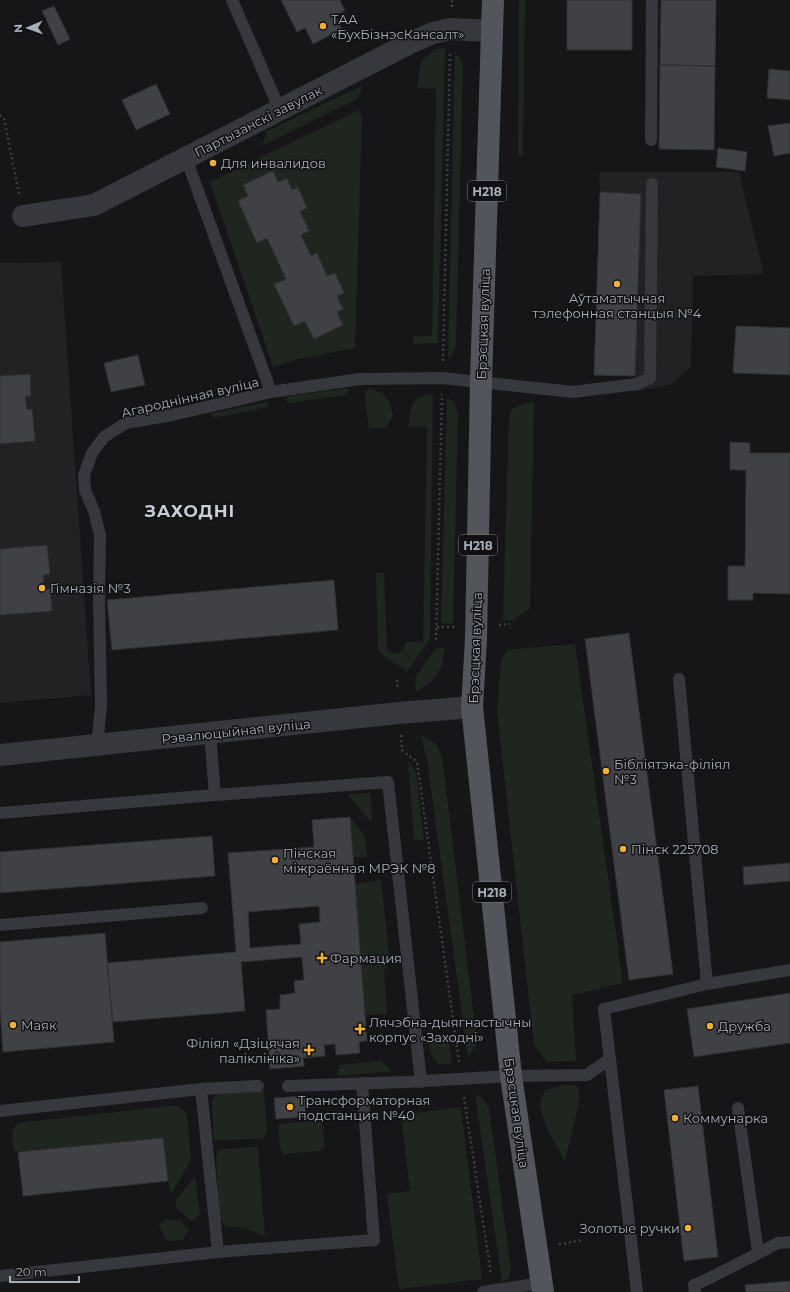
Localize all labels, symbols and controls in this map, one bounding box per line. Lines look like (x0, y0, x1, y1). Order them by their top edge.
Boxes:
north arrow (8, 8, 48, 48)
place label: ТАА «БухБізнэсКансалт» (331, 11, 464, 42)
marker: ТАА «БухБізнэсКансалт» (318, 21, 328, 31)
text: N (11, 24, 25, 33)
street label: Партызанскі завулак (191, 82, 325, 160)
place label: Для инвалидов (221, 155, 326, 171)
marker: Для инвалидов (208, 158, 218, 168)
road number: Н218 (468, 181, 506, 201)
street label: Брэсцкая вуліца (473, 268, 493, 380)
marker: Аўтаматычная тэлефонная станцыя №4 (612, 279, 622, 289)
place label: Аўтаматычная тэлефонная станцыя №4 (533, 290, 702, 321)
street label: Агароднінная вуліца (120, 373, 260, 421)
district label: ЗАХОДНІ (144, 501, 235, 521)
road number: Н218 (459, 535, 497, 555)
place label: Гімназія №3 (50, 580, 131, 596)
marker: Гімназія №3 (37, 583, 47, 593)
street label: Брэсцкая вуліца (465, 592, 485, 704)
street label: Рэвалюцыйная вуліца (161, 715, 311, 747)
place label: Бібліятэка-філіял №3 (614, 756, 730, 787)
marker: Бібліятэка-філіял №3 (601, 766, 611, 776)
place label: Пінск 225708 (631, 841, 719, 857)
marker: Пінск 225708 (618, 844, 628, 854)
place label: Пінская міжраённая МРЭК №8 (283, 845, 436, 876)
marker: Пінская міжраённая МРЭК №8 (270, 855, 280, 865)
road number: Н218 (473, 882, 511, 902)
place label: Фармация (330, 950, 402, 966)
marker: Фармация (317, 953, 327, 963)
place label: Лячэбна-дыягнастычны корпус «Заходні» (369, 1014, 531, 1045)
place label: Маяк (21, 1017, 57, 1033)
place label: Дружба (718, 1018, 771, 1034)
marker: Маяк (8, 1020, 18, 1030)
marker: Дружба (705, 1021, 715, 1031)
marker: Лячэбна-дыягнастычны корпус «Заходні» (354, 1023, 366, 1035)
place label: Філіял «Дзіцячая паліклініка» (186, 1035, 300, 1066)
marker: Філіял «Дзіцячая паліклініка» (303, 1044, 315, 1056)
street label: Брэсцкая вуліца (501, 1057, 533, 1169)
place label: Трансформаторная подстанция №40 (298, 1092, 430, 1123)
marker: Трансформаторная подстанция №40 (285, 1102, 295, 1112)
place label: Коммунарка (683, 1110, 768, 1126)
marker: Коммунарка (670, 1113, 680, 1123)
place label: Золотые ручки (579, 1220, 680, 1236)
marker: Золотые ручки (683, 1223, 693, 1233)
scale bar (10, 1258, 79, 1284)
text: 20 m (16, 1264, 47, 1279)

